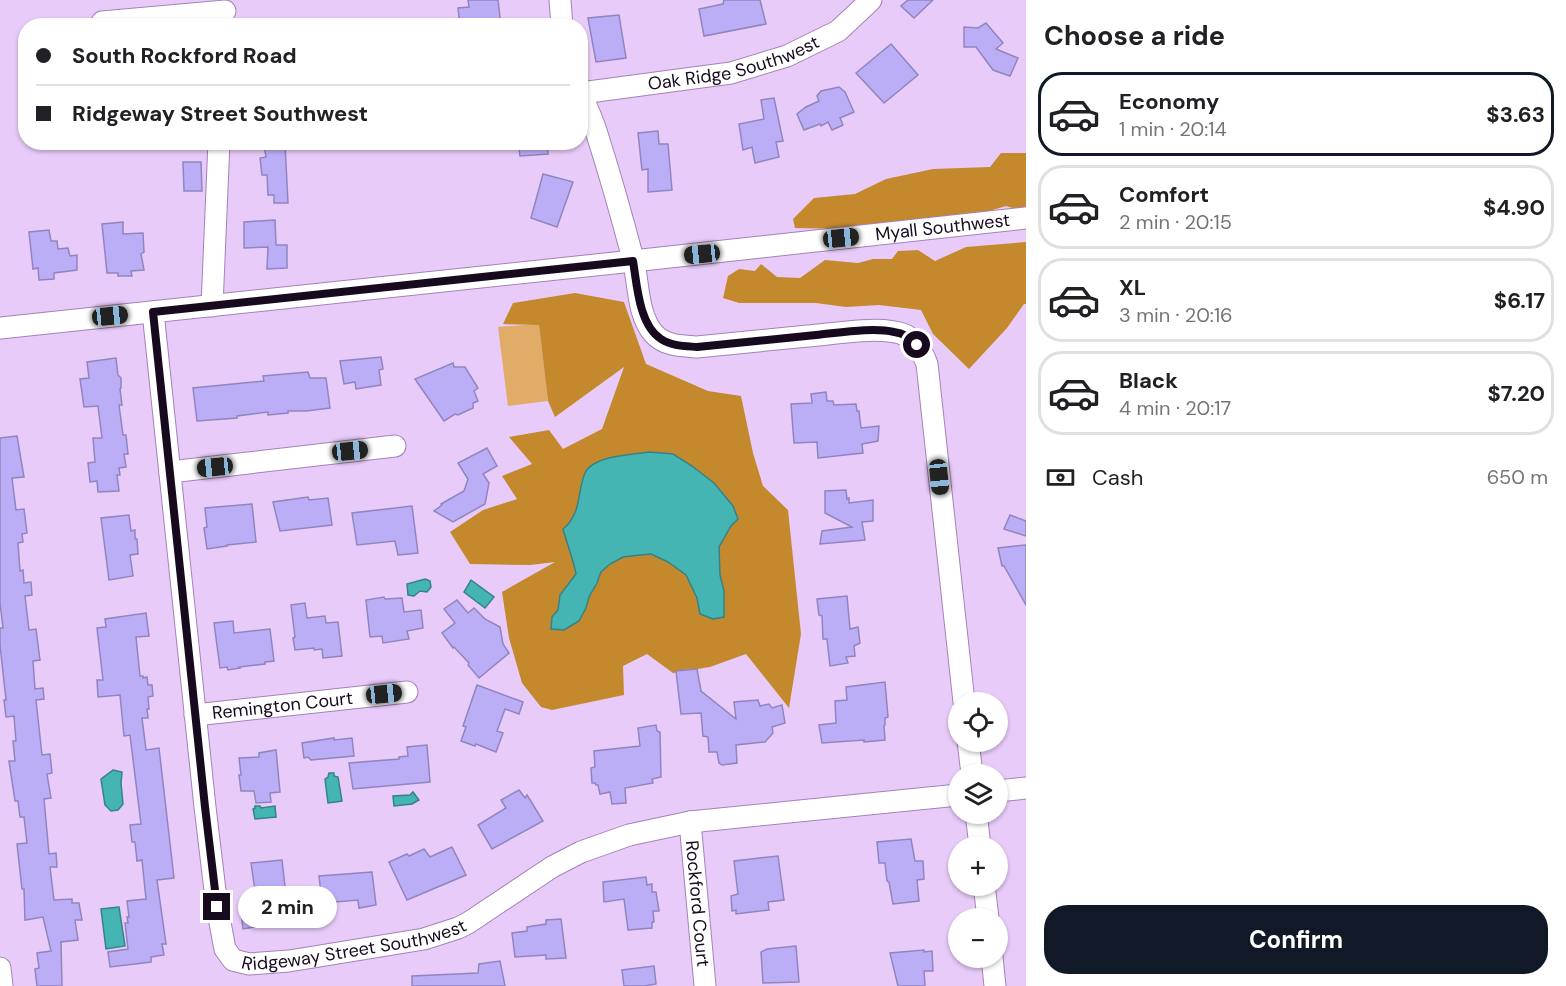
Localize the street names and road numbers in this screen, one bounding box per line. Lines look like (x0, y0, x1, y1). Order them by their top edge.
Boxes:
street label: Oak Ridge Southwest (646, 30, 823, 96)
street label: Myall Southwest (874, 208, 1011, 246)
street label: Remington Court (211, 686, 354, 725)
street label: Rockford Court (680, 839, 715, 968)
street label: Ridgeway Street Southwest (239, 914, 470, 976)

